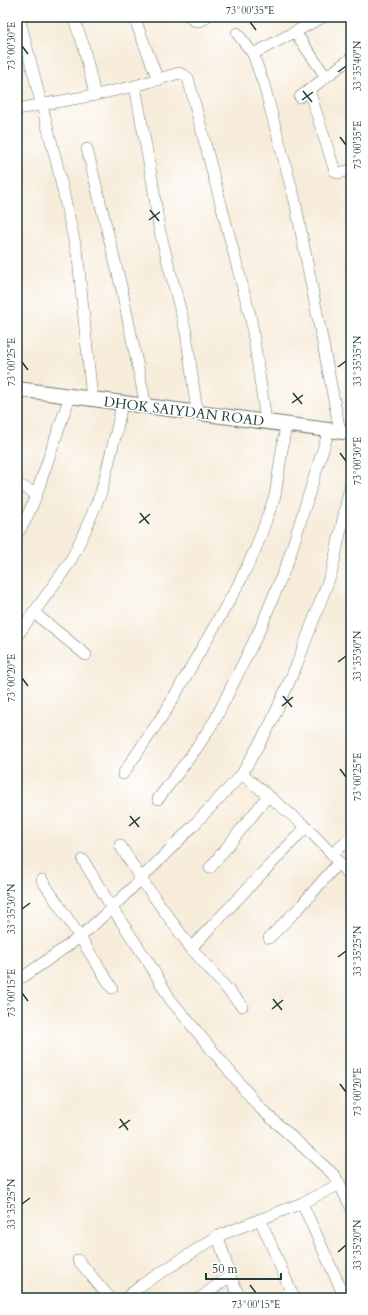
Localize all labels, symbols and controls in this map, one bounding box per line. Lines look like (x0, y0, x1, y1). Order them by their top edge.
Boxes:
text: 73°00'35"E (226, 4, 274, 18)
text: 73°00'30"E (5, 22, 19, 70)
text: 33°35'40"N (351, 40, 365, 91)
text: 73°00'35"E (351, 121, 365, 169)
text: 33°35'35"N (351, 335, 365, 386)
text: 73°00'25"E (5, 338, 19, 386)
street label: DHOK SAIYDAN ROAD (103, 392, 265, 431)
text: 73°00'30"E (351, 437, 365, 485)
text: 33°35'30"N (351, 630, 365, 681)
text: 73°00'20"E (5, 654, 19, 702)
text: 73°00'25"E (351, 753, 365, 801)
text: 33°35'30"N (5, 883, 19, 934)
text: 33°35'25"N (351, 925, 365, 976)
text: 73°00'15"E (5, 969, 19, 1017)
text: 73°00'20"E (351, 1068, 365, 1116)
text: 33°35'25"N (5, 1178, 19, 1229)
text: 33°35'20"N (351, 1219, 365, 1270)
scale bar (206, 1255, 281, 1281)
text: 50 m (212, 1261, 239, 1277)
text: 73°00'15"E (232, 1298, 280, 1312)

